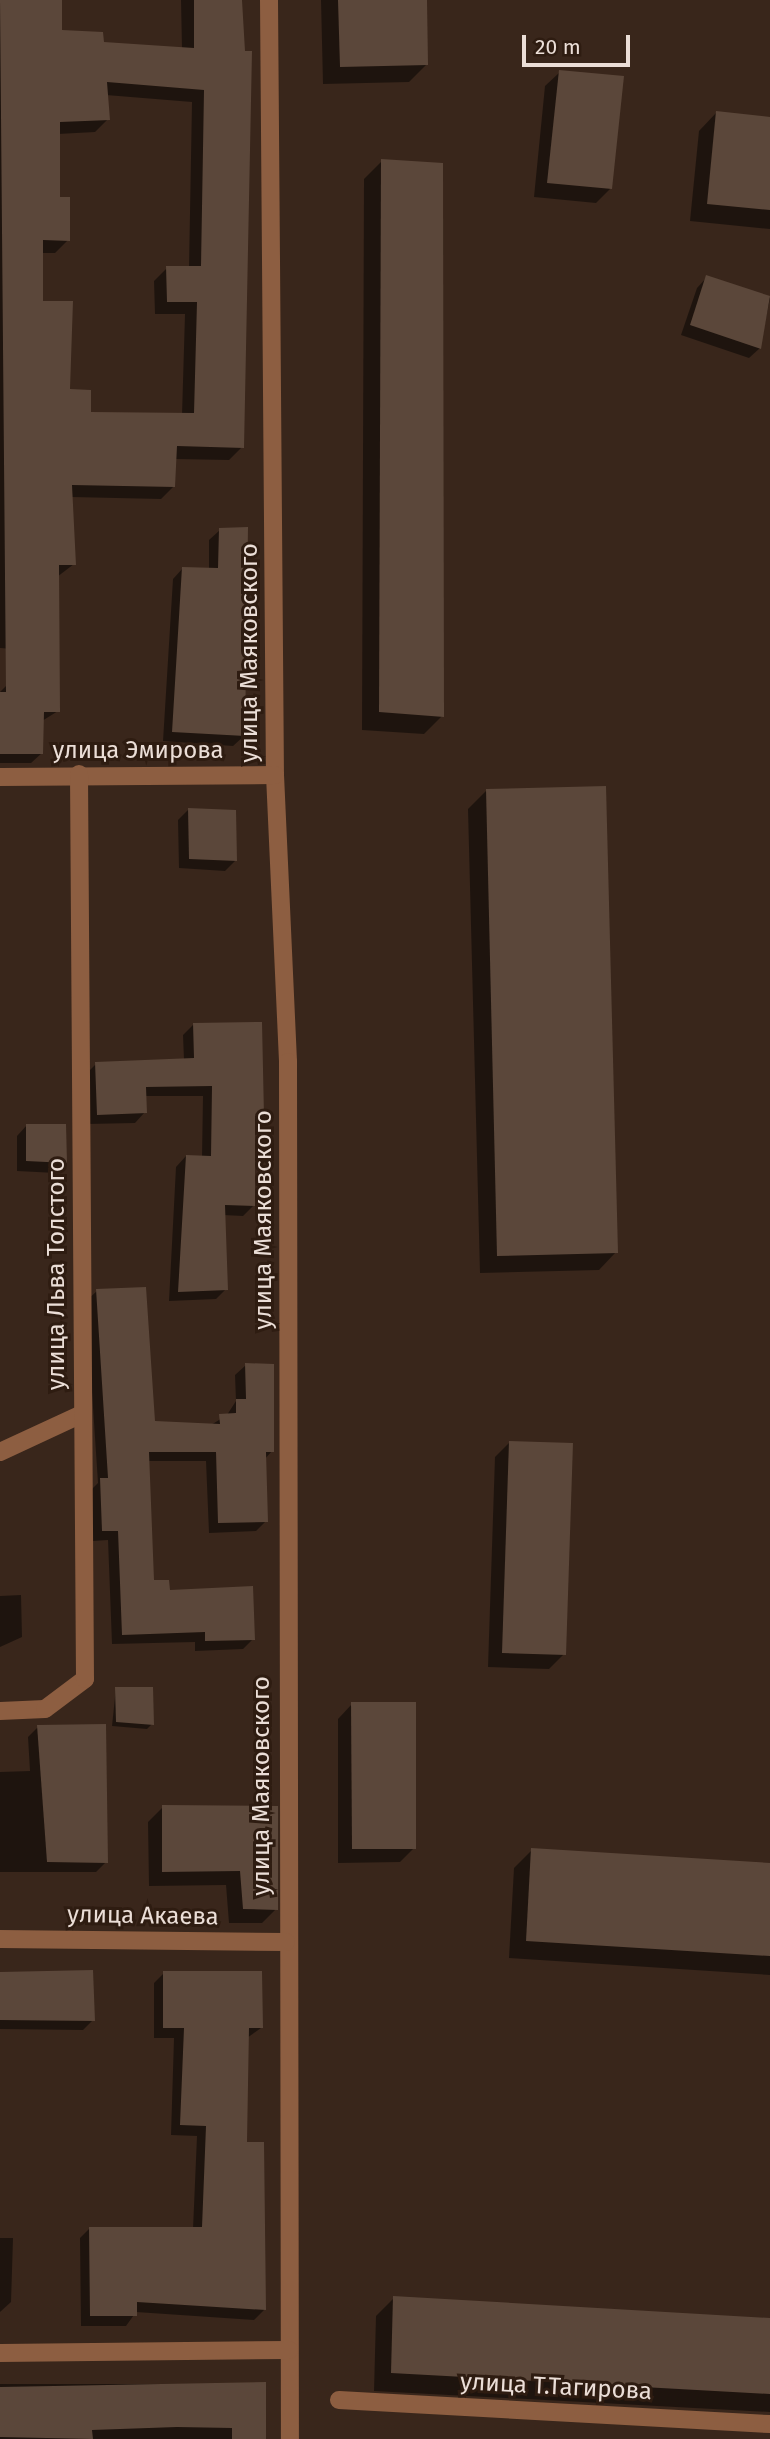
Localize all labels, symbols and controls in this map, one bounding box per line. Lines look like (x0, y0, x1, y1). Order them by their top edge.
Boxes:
scale bar (525, 21, 634, 65)
text: 20 m (535, 34, 581, 60)
street label: улица Маяковского (236, 543, 264, 763)
street label: улица Эмирова (52, 737, 224, 765)
street label: улица Маяковского (250, 1110, 278, 1330)
street label: улица Льва Толстого (43, 1158, 71, 1390)
street label: улица Маяковского (248, 1676, 276, 1896)
street label: улица Акаева (67, 1900, 219, 1932)
street label: улица Т.Тагирова (459, 2368, 653, 2406)

